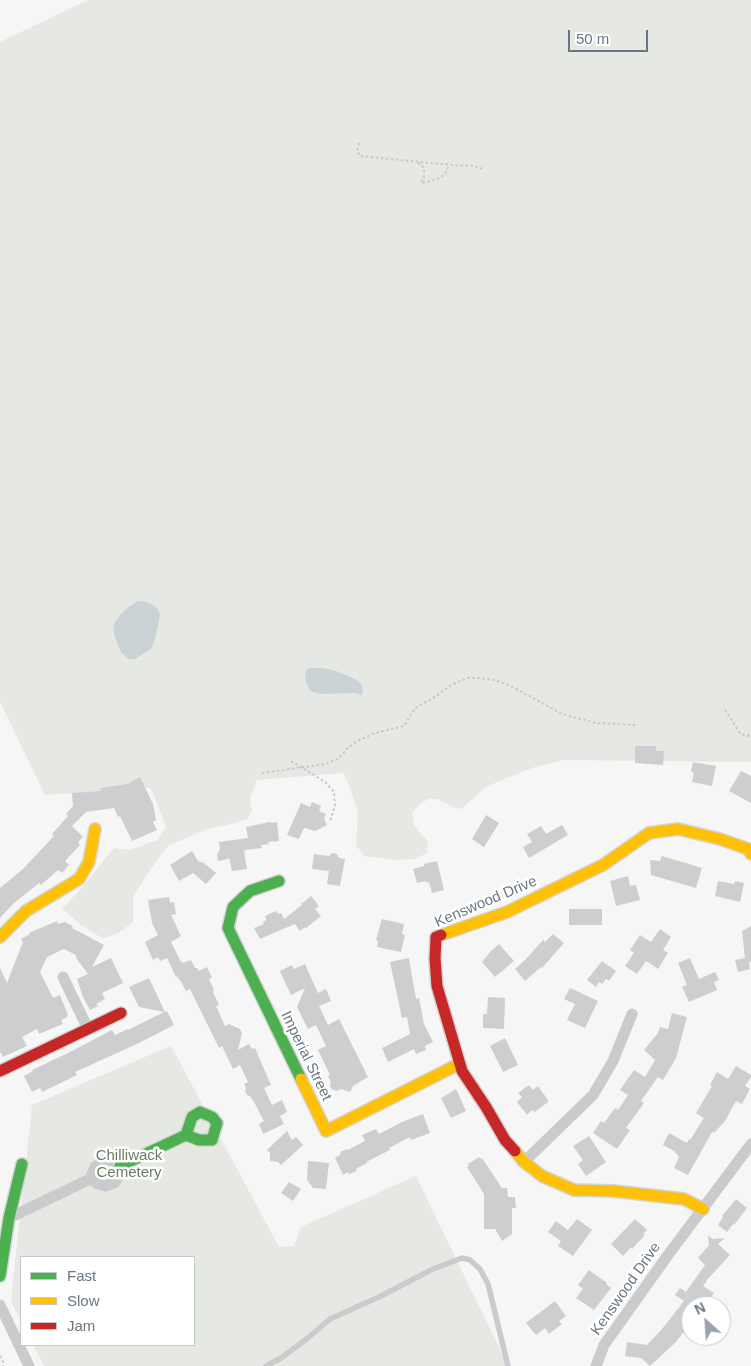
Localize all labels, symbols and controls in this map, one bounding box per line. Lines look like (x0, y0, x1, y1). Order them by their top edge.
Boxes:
scale bar (571, 20, 651, 52)
text: 50 m (576, 30, 609, 47)
street label: Kenswood Drive (432, 872, 540, 932)
street label: Imperial Street (277, 1008, 335, 1104)
park label: Chilliwack Cemetery (96, 1147, 162, 1182)
street label: Kenswood Drive (587, 1239, 665, 1339)
legend (20, 1256, 195, 1346)
text: Fast (67, 1267, 96, 1284)
text: Slow (67, 1292, 100, 1309)
north arrow (681, 1296, 731, 1346)
text: N (692, 1299, 708, 1318)
text: Jam (67, 1317, 95, 1334)

